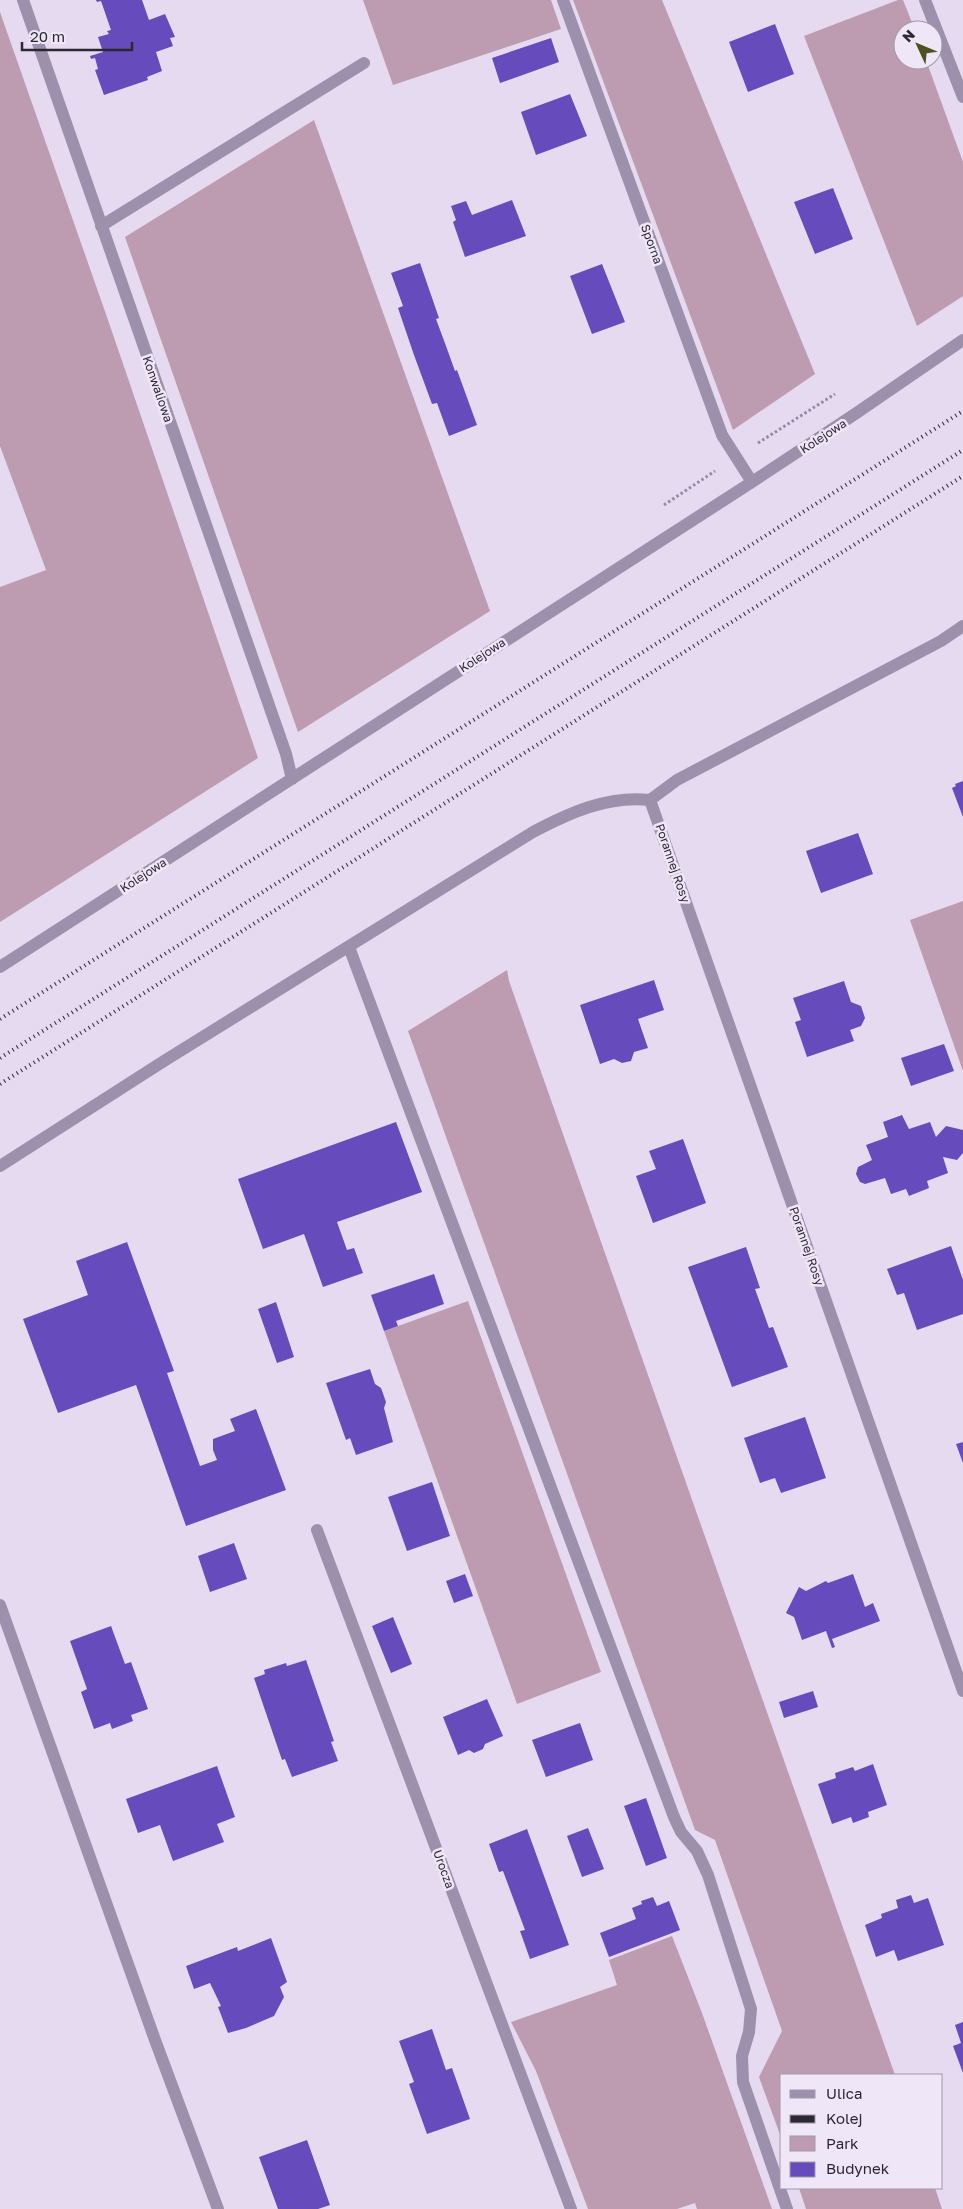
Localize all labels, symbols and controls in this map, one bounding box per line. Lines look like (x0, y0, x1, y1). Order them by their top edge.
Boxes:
scale bar (22, 20, 132, 52)
north arrow (893, 20, 943, 70)
text: N (898, 26, 918, 45)
text: 20 m (30, 27, 65, 45)
street label: Sporna (638, 222, 666, 266)
street label: Konwaliowa (140, 354, 176, 424)
street label: Kolejowa (797, 415, 849, 457)
street label: Kolejowa (456, 634, 508, 676)
street label: Porannej Rosy (652, 822, 694, 905)
street label: Kolejowa (117, 854, 169, 896)
street label: Porannej Rosy (786, 1205, 828, 1288)
street label: Urocza (430, 1848, 458, 1890)
legend (780, 2074, 943, 2189)
text: Ulica (826, 2084, 862, 2102)
text: Kolej (826, 2109, 862, 2127)
text: Park (826, 2134, 859, 2152)
text: Budynek (826, 2159, 890, 2177)

